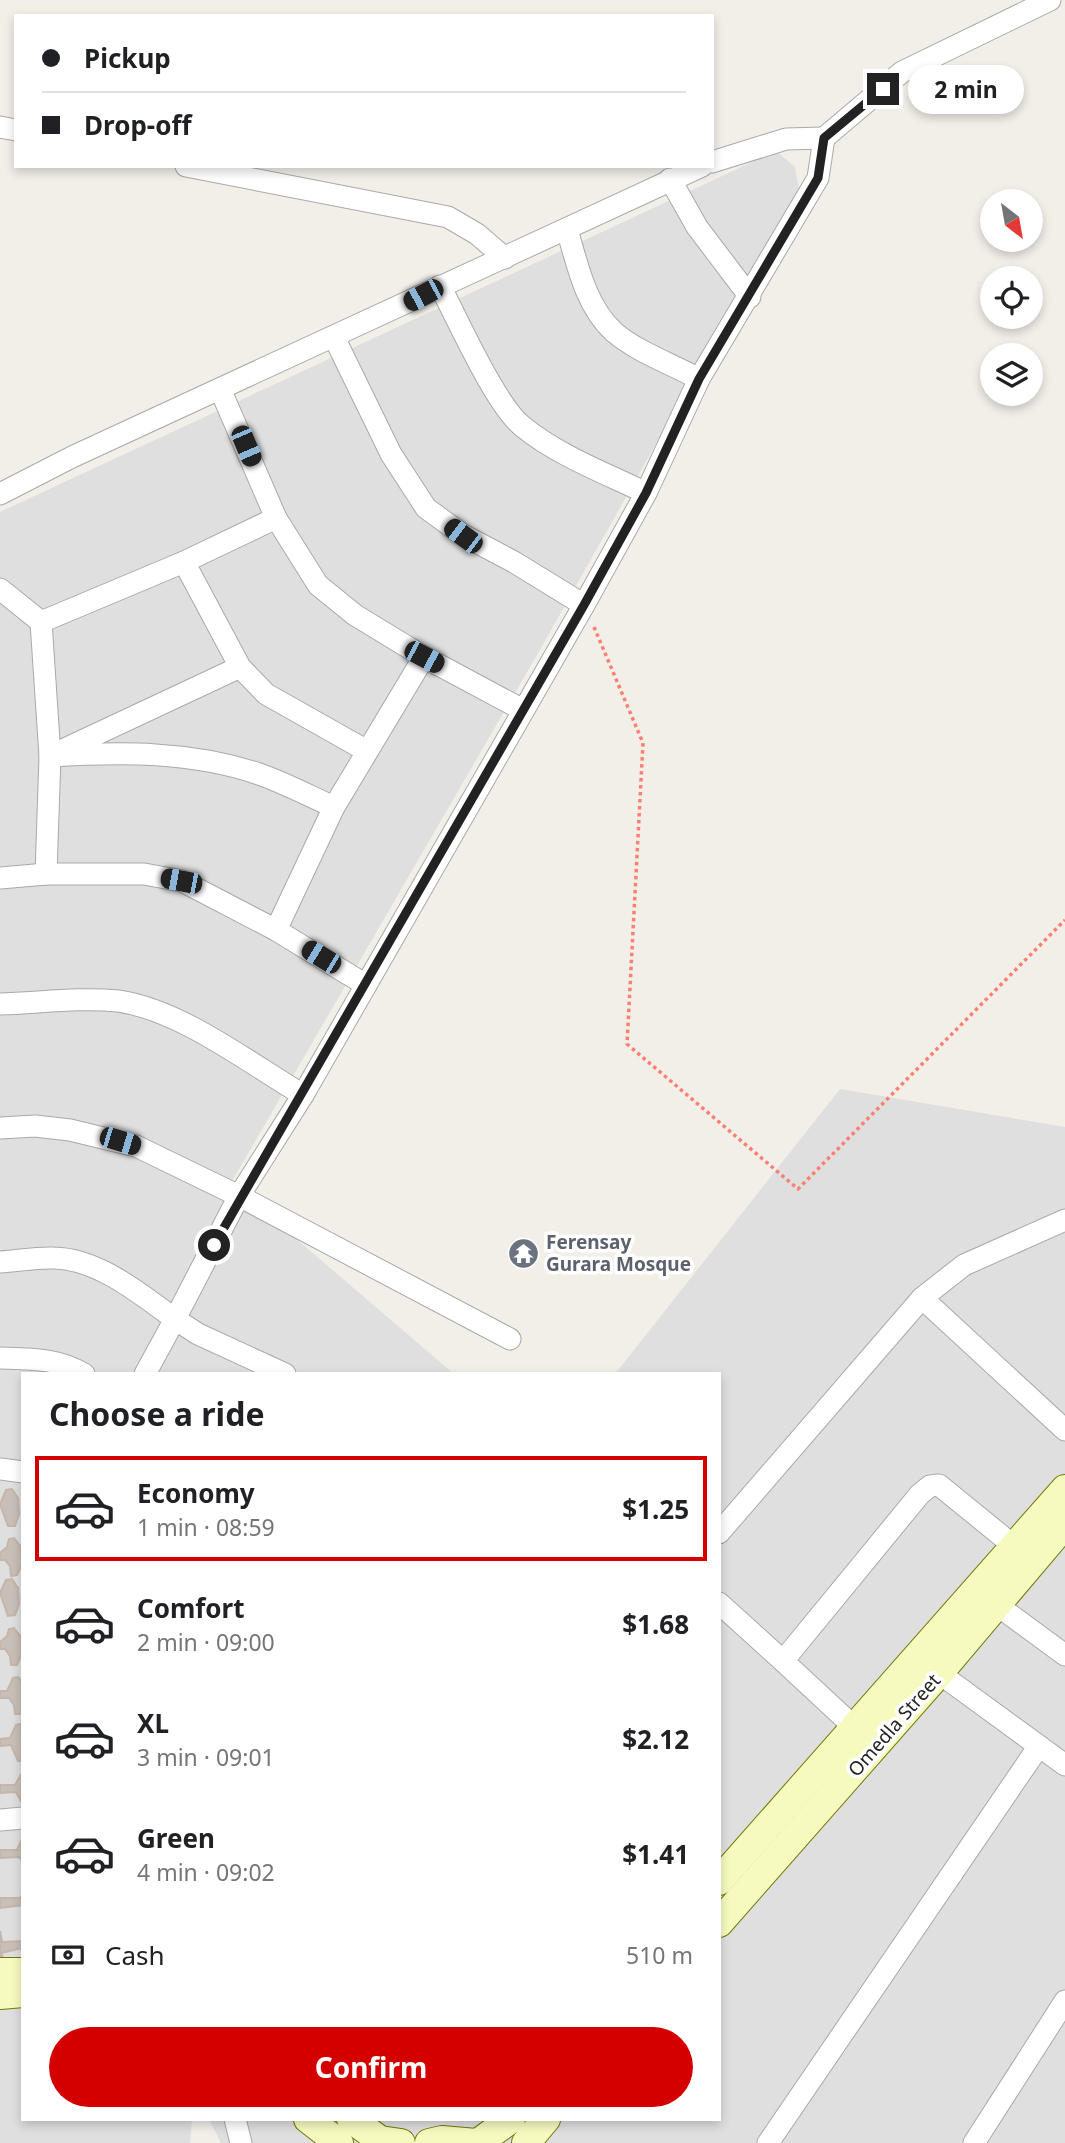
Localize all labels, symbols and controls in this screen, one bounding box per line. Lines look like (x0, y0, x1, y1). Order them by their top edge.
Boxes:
text: Pickup (84, 40, 171, 76)
callout: 2 min (908, 64, 1023, 114)
route end (867, 73, 899, 105)
text: 2 min (934, 73, 998, 105)
text: Drop-off (84, 107, 191, 143)
north arrow (980, 189, 1043, 252)
map controls (980, 189, 1043, 406)
button: locate (980, 266, 1043, 329)
car (400, 276, 447, 314)
button: layers (980, 343, 1043, 406)
car (229, 423, 264, 469)
car (440, 515, 487, 557)
car (401, 638, 448, 676)
car (159, 867, 204, 895)
car (298, 937, 345, 977)
car (97, 1125, 144, 1157)
route start (198, 1229, 230, 1261)
place label: Ferensay Gurara Mosque (546, 1229, 691, 1277)
temple icon: Ferensay Gurara Mosque (506, 1236, 540, 1270)
text: Choose a ride (49, 1392, 265, 1435)
text: Economy (137, 1475, 255, 1511)
icon: car (53, 1477, 116, 1540)
text: $1.25 (622, 1491, 689, 1527)
text: 1 min · 08:59 (137, 1511, 275, 1543)
text: Comfort (137, 1590, 245, 1626)
icon: car (53, 1592, 116, 1655)
text: $1.68 (622, 1606, 689, 1642)
text: 2 min · 09:00 (137, 1626, 275, 1658)
street label: Omedla Street (842, 1668, 946, 1782)
text: XL (137, 1705, 169, 1741)
icon: car (53, 1707, 116, 1770)
text: $2.12 (622, 1721, 689, 1757)
text: 3 min · 09:01 (137, 1741, 275, 1773)
text: Green (137, 1820, 215, 1856)
icon: car (53, 1822, 116, 1885)
text: $1.41 (622, 1836, 689, 1872)
text: 4 min · 09:02 (137, 1856, 275, 1888)
icon: cash (49, 1936, 87, 1974)
text: Cash (105, 1937, 165, 1973)
text: 510 m (626, 1939, 693, 1971)
button: Confirm (49, 2027, 693, 2107)

